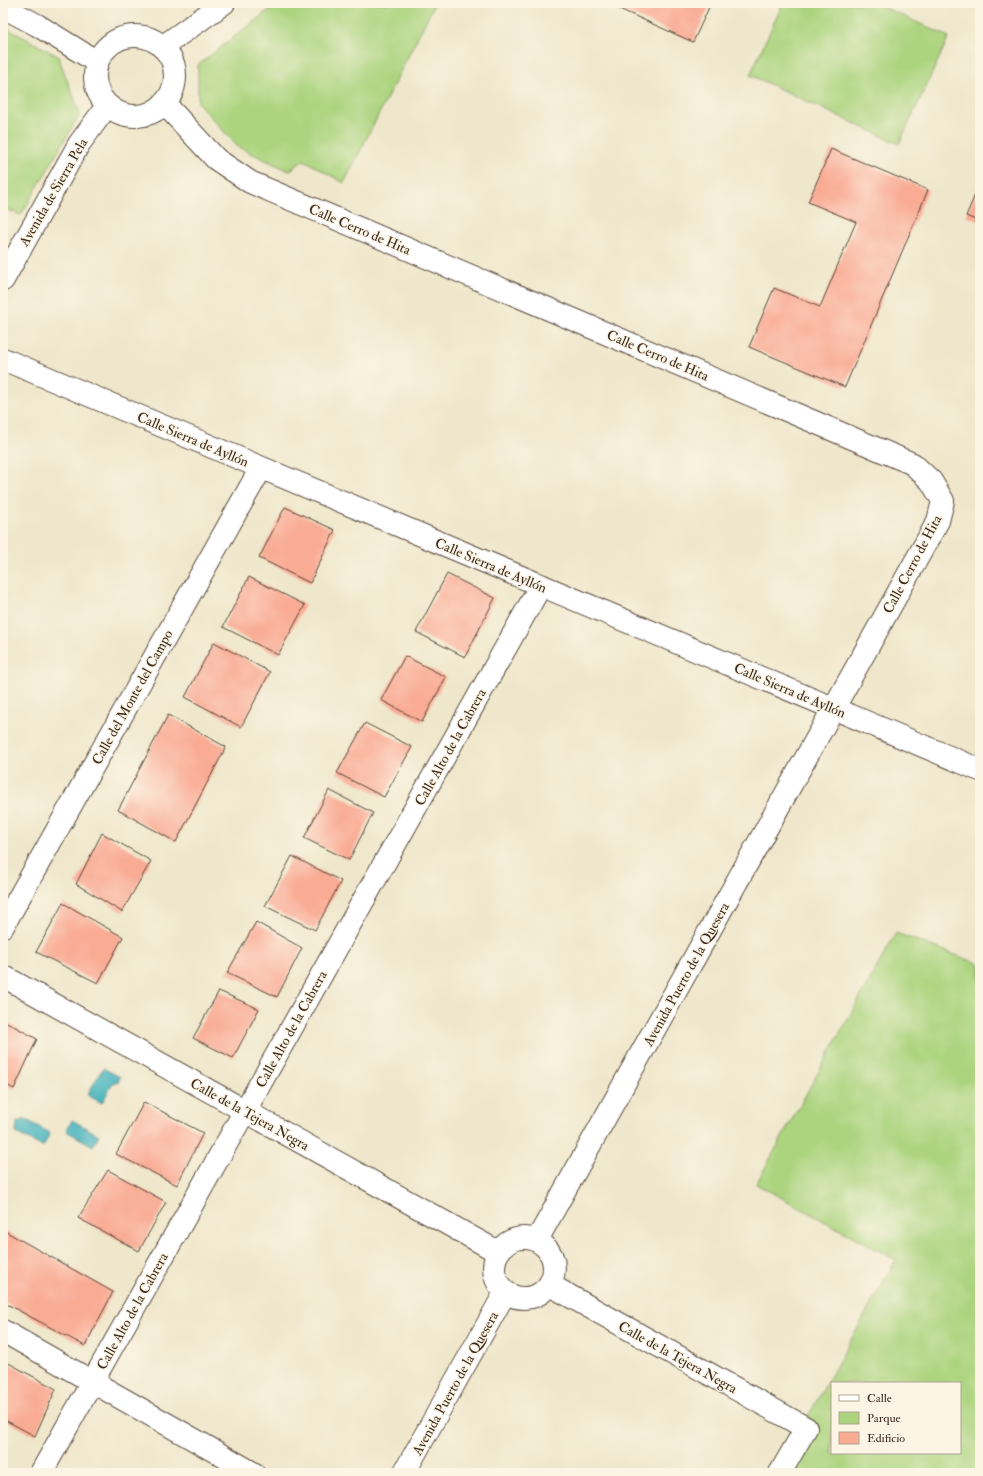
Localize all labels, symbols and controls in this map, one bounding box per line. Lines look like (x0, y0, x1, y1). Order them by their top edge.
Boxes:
street label: Avenida de Sierra Pela (15, 135, 91, 250)
street label: Calle Cerro de Hita (306, 200, 414, 259)
street label: Calle Cerro de Hita (604, 326, 712, 385)
street label: Calle Sierra de Ayllón (134, 408, 251, 472)
street label: Calle Cerro de Hita (879, 512, 946, 616)
street label: Calle Sierra de Ayllón (432, 534, 549, 598)
street label: Calle del Monte del Campo (88, 627, 178, 768)
street label: Calle Sierra de Ayllón (731, 659, 848, 723)
street label: Calle Alto de la Cabrera (411, 686, 490, 809)
street label: Avenida Puerto de la Quesera (639, 899, 733, 1050)
street label: Calle Alto de la Cabrera (252, 968, 331, 1091)
street label: Calle de la Tejera Negra (187, 1075, 312, 1154)
street label: Calle Alto de la Cabrera (93, 1250, 172, 1373)
street label: Avenida Puerto de la Quesera (408, 1308, 502, 1459)
street label: Calle de la Tejera Negra (615, 1318, 740, 1397)
legend (831, 1382, 961, 1454)
text: Calle (867, 1391, 892, 1406)
text: Parque (867, 1411, 901, 1426)
text: Edificio (867, 1431, 905, 1446)

